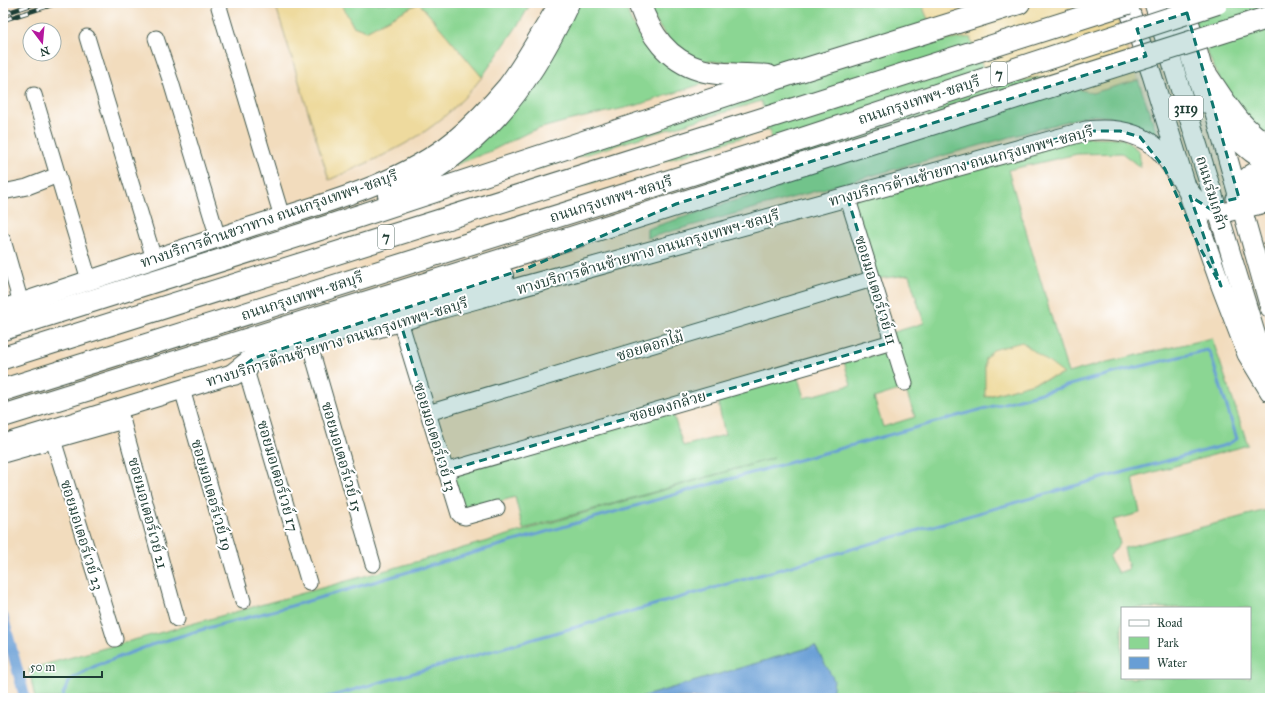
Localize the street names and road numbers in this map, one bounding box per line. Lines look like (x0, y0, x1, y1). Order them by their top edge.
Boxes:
road number: 7 (991, 62, 1007, 86)
street label: ถนนกรุงเทพฯ-ชลบุรี (856, 72, 983, 130)
road number: 3119 (1169, 96, 1203, 120)
street label: ทางบริการด้านซ้ายทาง ถนนกรุงเทพฯ-ชลบุรี (827, 122, 1096, 212)
street label: ถนนร่มเกล้า (1192, 154, 1232, 232)
street label: ทางบริการด้านขวาทาง ถนนกรุงเทพฯ-ชลบุรี (138, 166, 401, 274)
street label: ถนนกรุงเทพฯ-ชลบุรี (548, 172, 675, 228)
street label: ทางบริการด้านซ้ายทาง ถนนกรุงเทพฯ-ชลบุรี (514, 206, 782, 300)
road number: 7 (378, 225, 394, 249)
street label: ซอยมอเตอร์เวย์ 11 (851, 233, 902, 347)
street label: ถนนกรุงเทพฯ-ชลบุรี (239, 268, 366, 326)
street label: ทางบริการด้านซ้ายทาง ถนนกรุงเทพฯ-ชลบุรี (204, 293, 471, 392)
street label: ซอยดอกไม้ (614, 325, 686, 365)
street label: ซอยมอเตอร์เวย์ 13 (410, 380, 461, 494)
street label: ซอยดงกล้วย (628, 386, 708, 426)
street label: ซอยมอเตอร์เวย์ 15 (318, 399, 367, 514)
street label: ซอยมอเตอร์เวย์ 17 (253, 418, 303, 534)
street label: ซอยมอเตอร์เวย์ 19 (187, 437, 237, 553)
street label: ซอยมอเตอร์เวย์ 21 (124, 455, 173, 571)
street label: ซอยมอเตอร์เวย์ 23 (57, 477, 108, 592)

